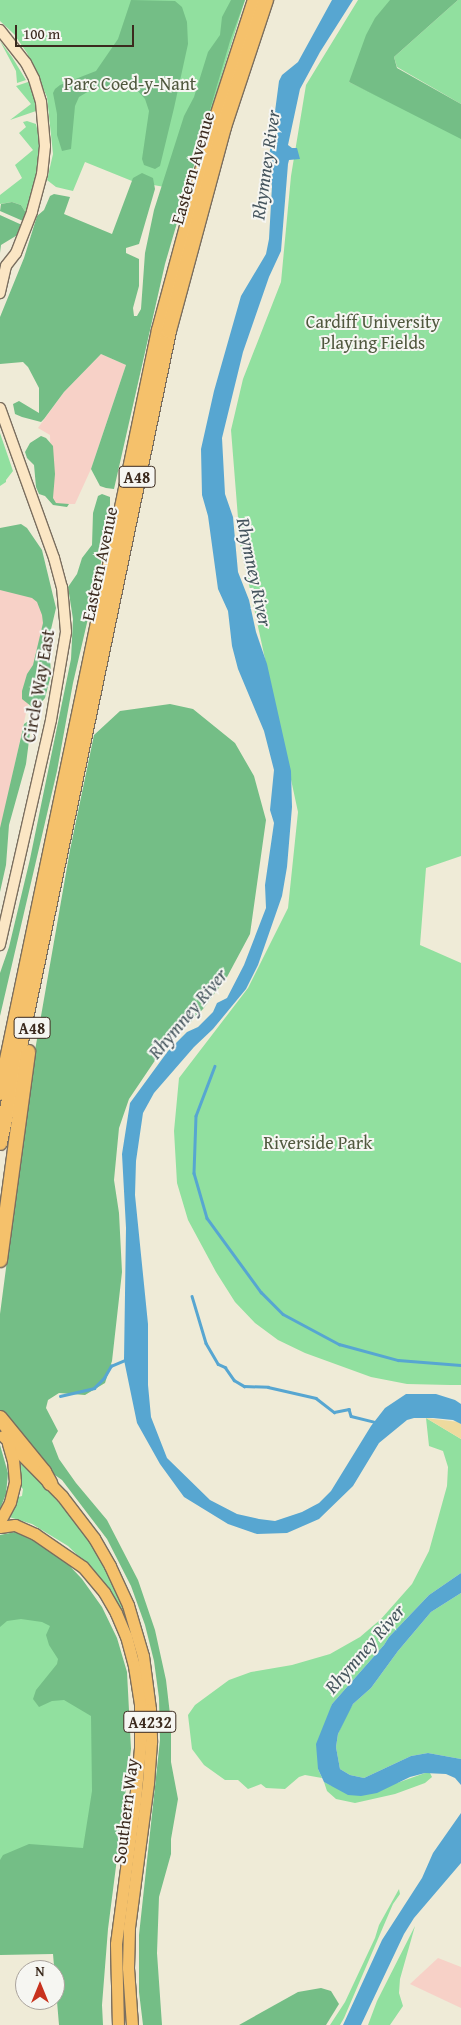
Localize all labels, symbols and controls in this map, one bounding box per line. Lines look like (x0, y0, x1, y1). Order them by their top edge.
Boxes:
scale bar (18, 15, 136, 47)
text: 100 m (23, 23, 60, 44)
park label: Parc Coed-y-Nant (64, 73, 196, 95)
street label: Eastern Avenue (167, 109, 219, 227)
water label: Rhymney River (247, 109, 285, 221)
park label: Cardiff University Playing Fields (306, 312, 440, 354)
road number: A48 (118, 464, 156, 491)
street label: Eastern Avenue (77, 505, 123, 623)
water label: Rhymney River (231, 516, 277, 628)
street label: Circle Way East (18, 628, 60, 744)
water label: Rhymney River (144, 964, 232, 1064)
road number: A48 (13, 1014, 51, 1042)
park label: Riverside Park (264, 1132, 372, 1154)
water label: Rhymney River (320, 1600, 410, 1698)
road number: A4232 (122, 1708, 178, 1735)
street label: Southern Way (109, 1757, 143, 1865)
north arrow (15, 1960, 65, 2010)
text: N (35, 1961, 45, 1981)

